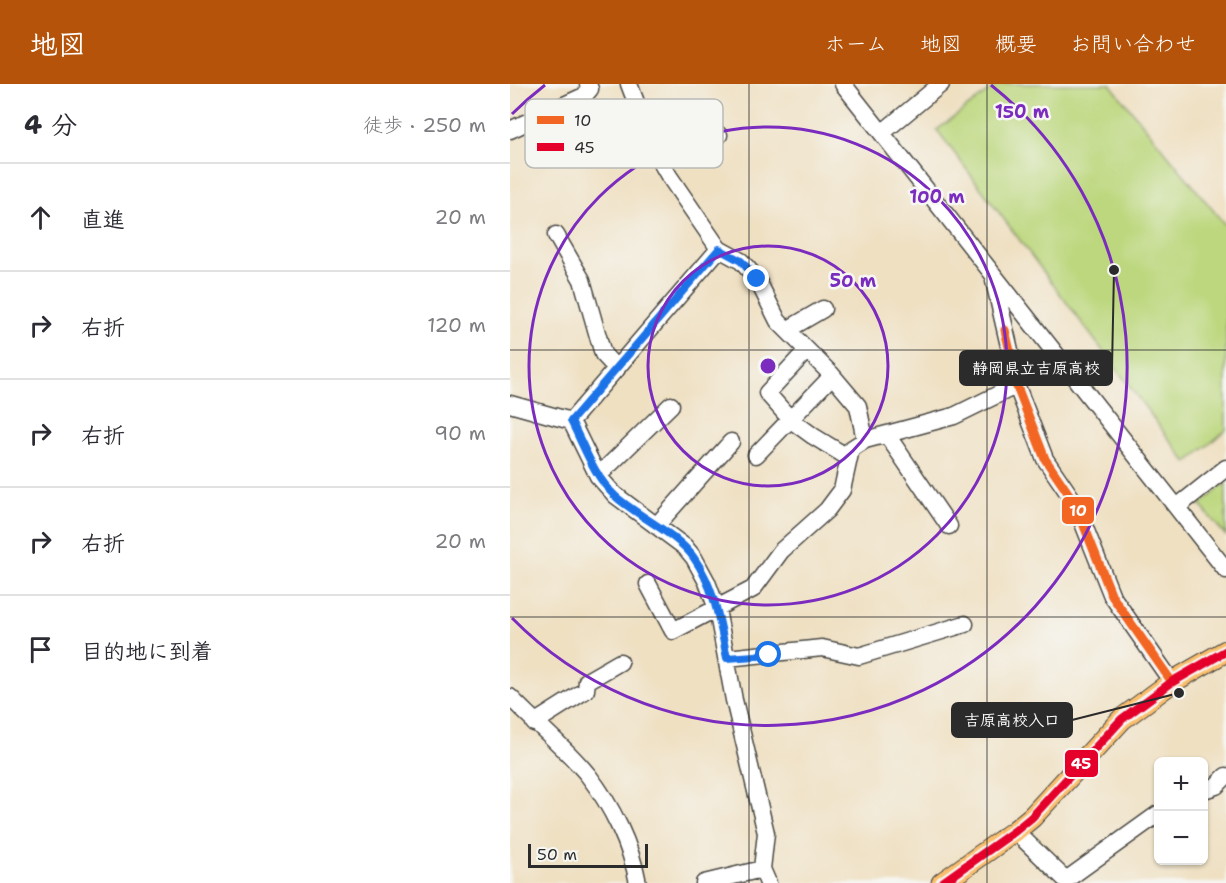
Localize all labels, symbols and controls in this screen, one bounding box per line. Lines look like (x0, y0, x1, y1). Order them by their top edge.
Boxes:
text: 地図 (30, 25, 86, 63)
text: ホーム (825, 30, 887, 58)
text: 地図 (920, 30, 962, 58)
text: 概要 (995, 30, 1037, 58)
text: お問い合わせ (1070, 30, 1196, 58)
legend (525, 99, 723, 168)
text: 150 m (995, 100, 1050, 124)
text: 4 分 (24, 107, 77, 142)
text: 10 (574, 110, 591, 131)
text: 徒歩 · 250 m (363, 112, 486, 138)
text: 45 (574, 137, 595, 158)
text: 100 m (909, 185, 965, 209)
icon: ahead (24, 201, 57, 234)
text: 20 m (435, 204, 486, 230)
text: 直進 (81, 205, 125, 234)
route end (743, 265, 769, 291)
text: 50 m (830, 269, 877, 293)
icon: right (24, 309, 57, 342)
text: 120 m (427, 312, 486, 338)
text: 右折 (81, 313, 125, 342)
callout: 静岡県立吉原高校 (960, 351, 1112, 385)
centre of rings (758, 356, 778, 376)
text: 静岡県立吉原高校 (972, 358, 1100, 379)
icon: right (24, 417, 57, 450)
text: 90 m (434, 420, 486, 446)
text: 右折 (81, 421, 125, 450)
line badge: 10 (1061, 496, 1095, 525)
text: 10 (1069, 500, 1087, 521)
icon: right (24, 525, 57, 558)
text: 20 m (435, 528, 486, 554)
text: 右折 (81, 529, 125, 558)
icon: arrive (24, 633, 57, 666)
text: 目的地に到着 (81, 637, 213, 666)
route start (755, 641, 781, 667)
callout: 吉原高校入口 (952, 703, 1072, 737)
text: 吉原高校入口 (964, 710, 1060, 731)
line badge: 45 (1064, 749, 1099, 778)
text: 45 (1071, 753, 1091, 774)
map controls (1154, 757, 1208, 865)
button: + (1154, 757, 1208, 811)
button: − (1154, 811, 1208, 865)
scale bar (528, 841, 648, 868)
text: 50 m (537, 844, 577, 865)

